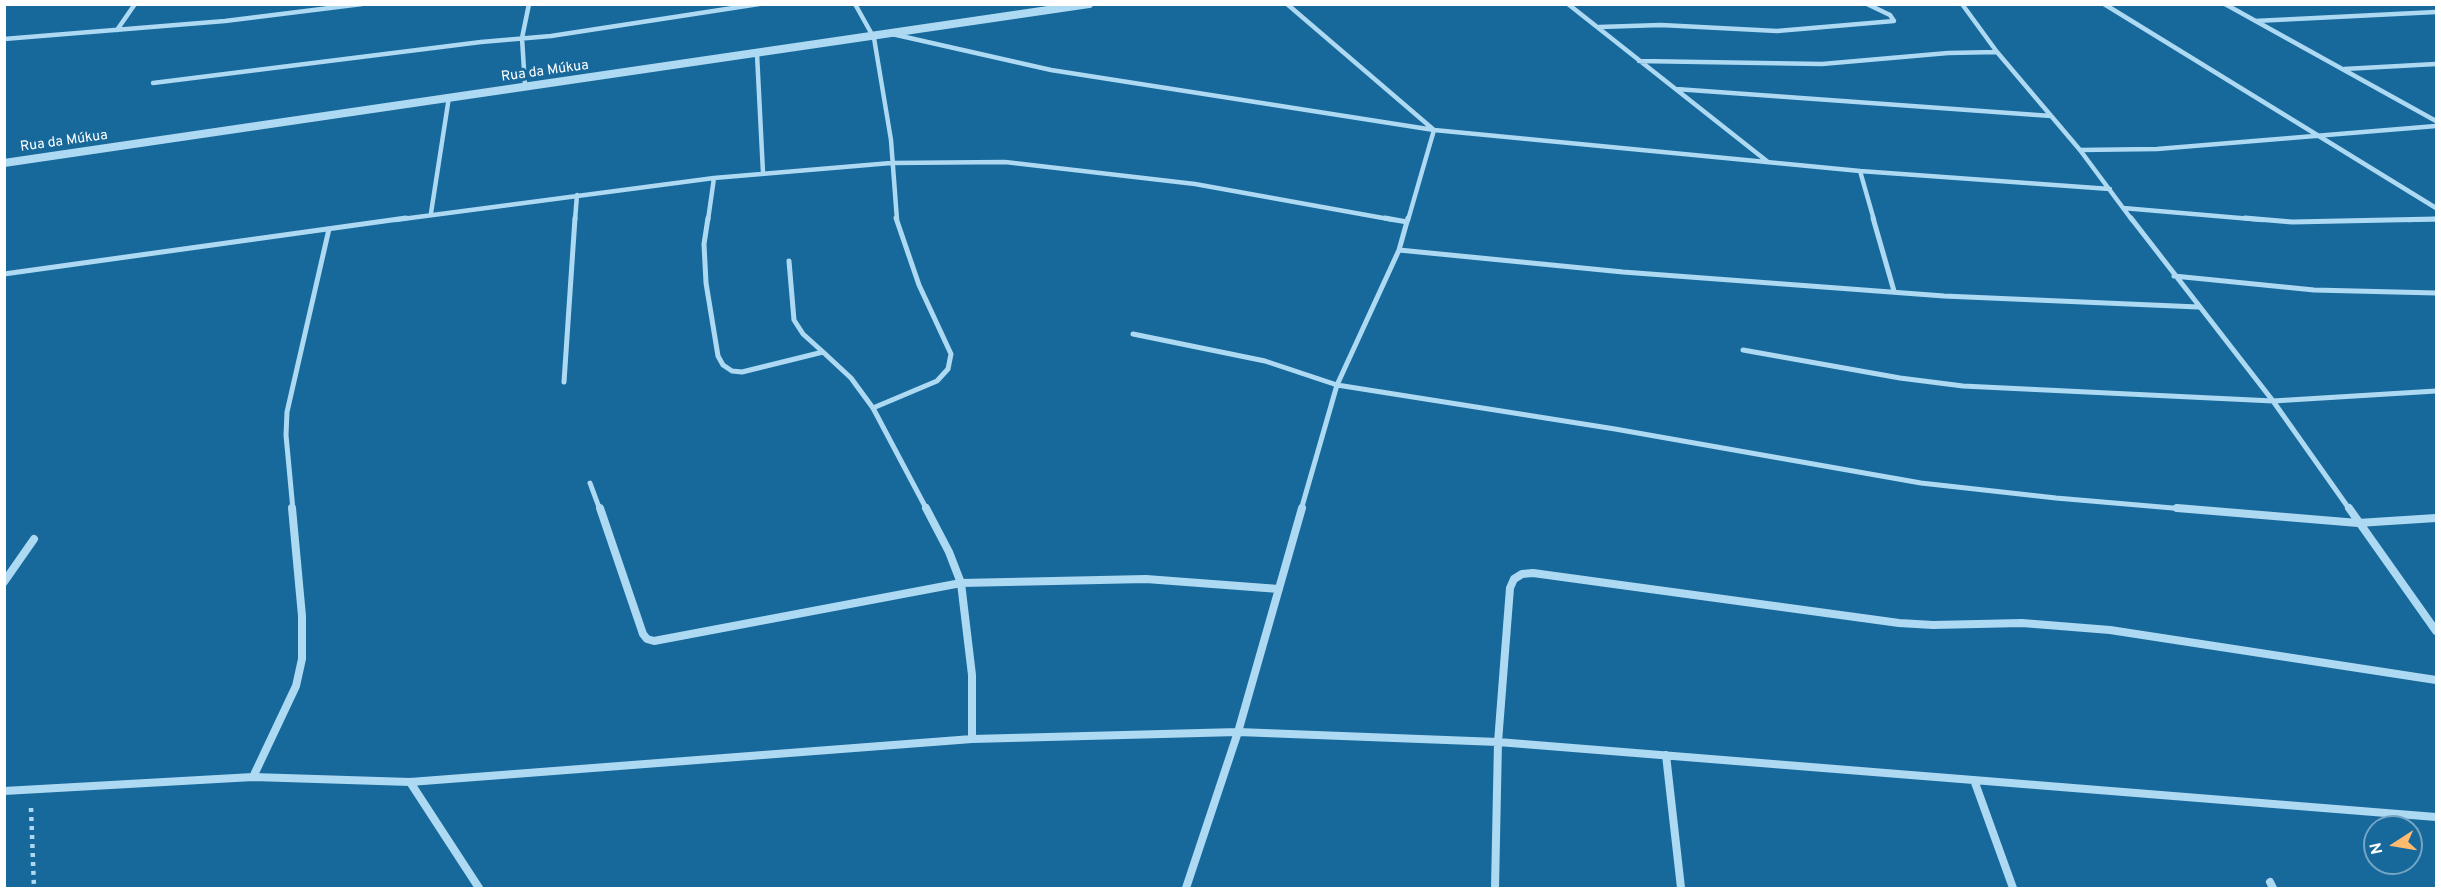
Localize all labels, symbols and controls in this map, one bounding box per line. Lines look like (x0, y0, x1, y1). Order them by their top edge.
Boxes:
street label: Rua da Múkua (500, 58, 590, 86)
street label: Rua da Múkua (19, 128, 109, 156)
north arrow (2363, 815, 2423, 875)
text: N (2366, 841, 2388, 856)

